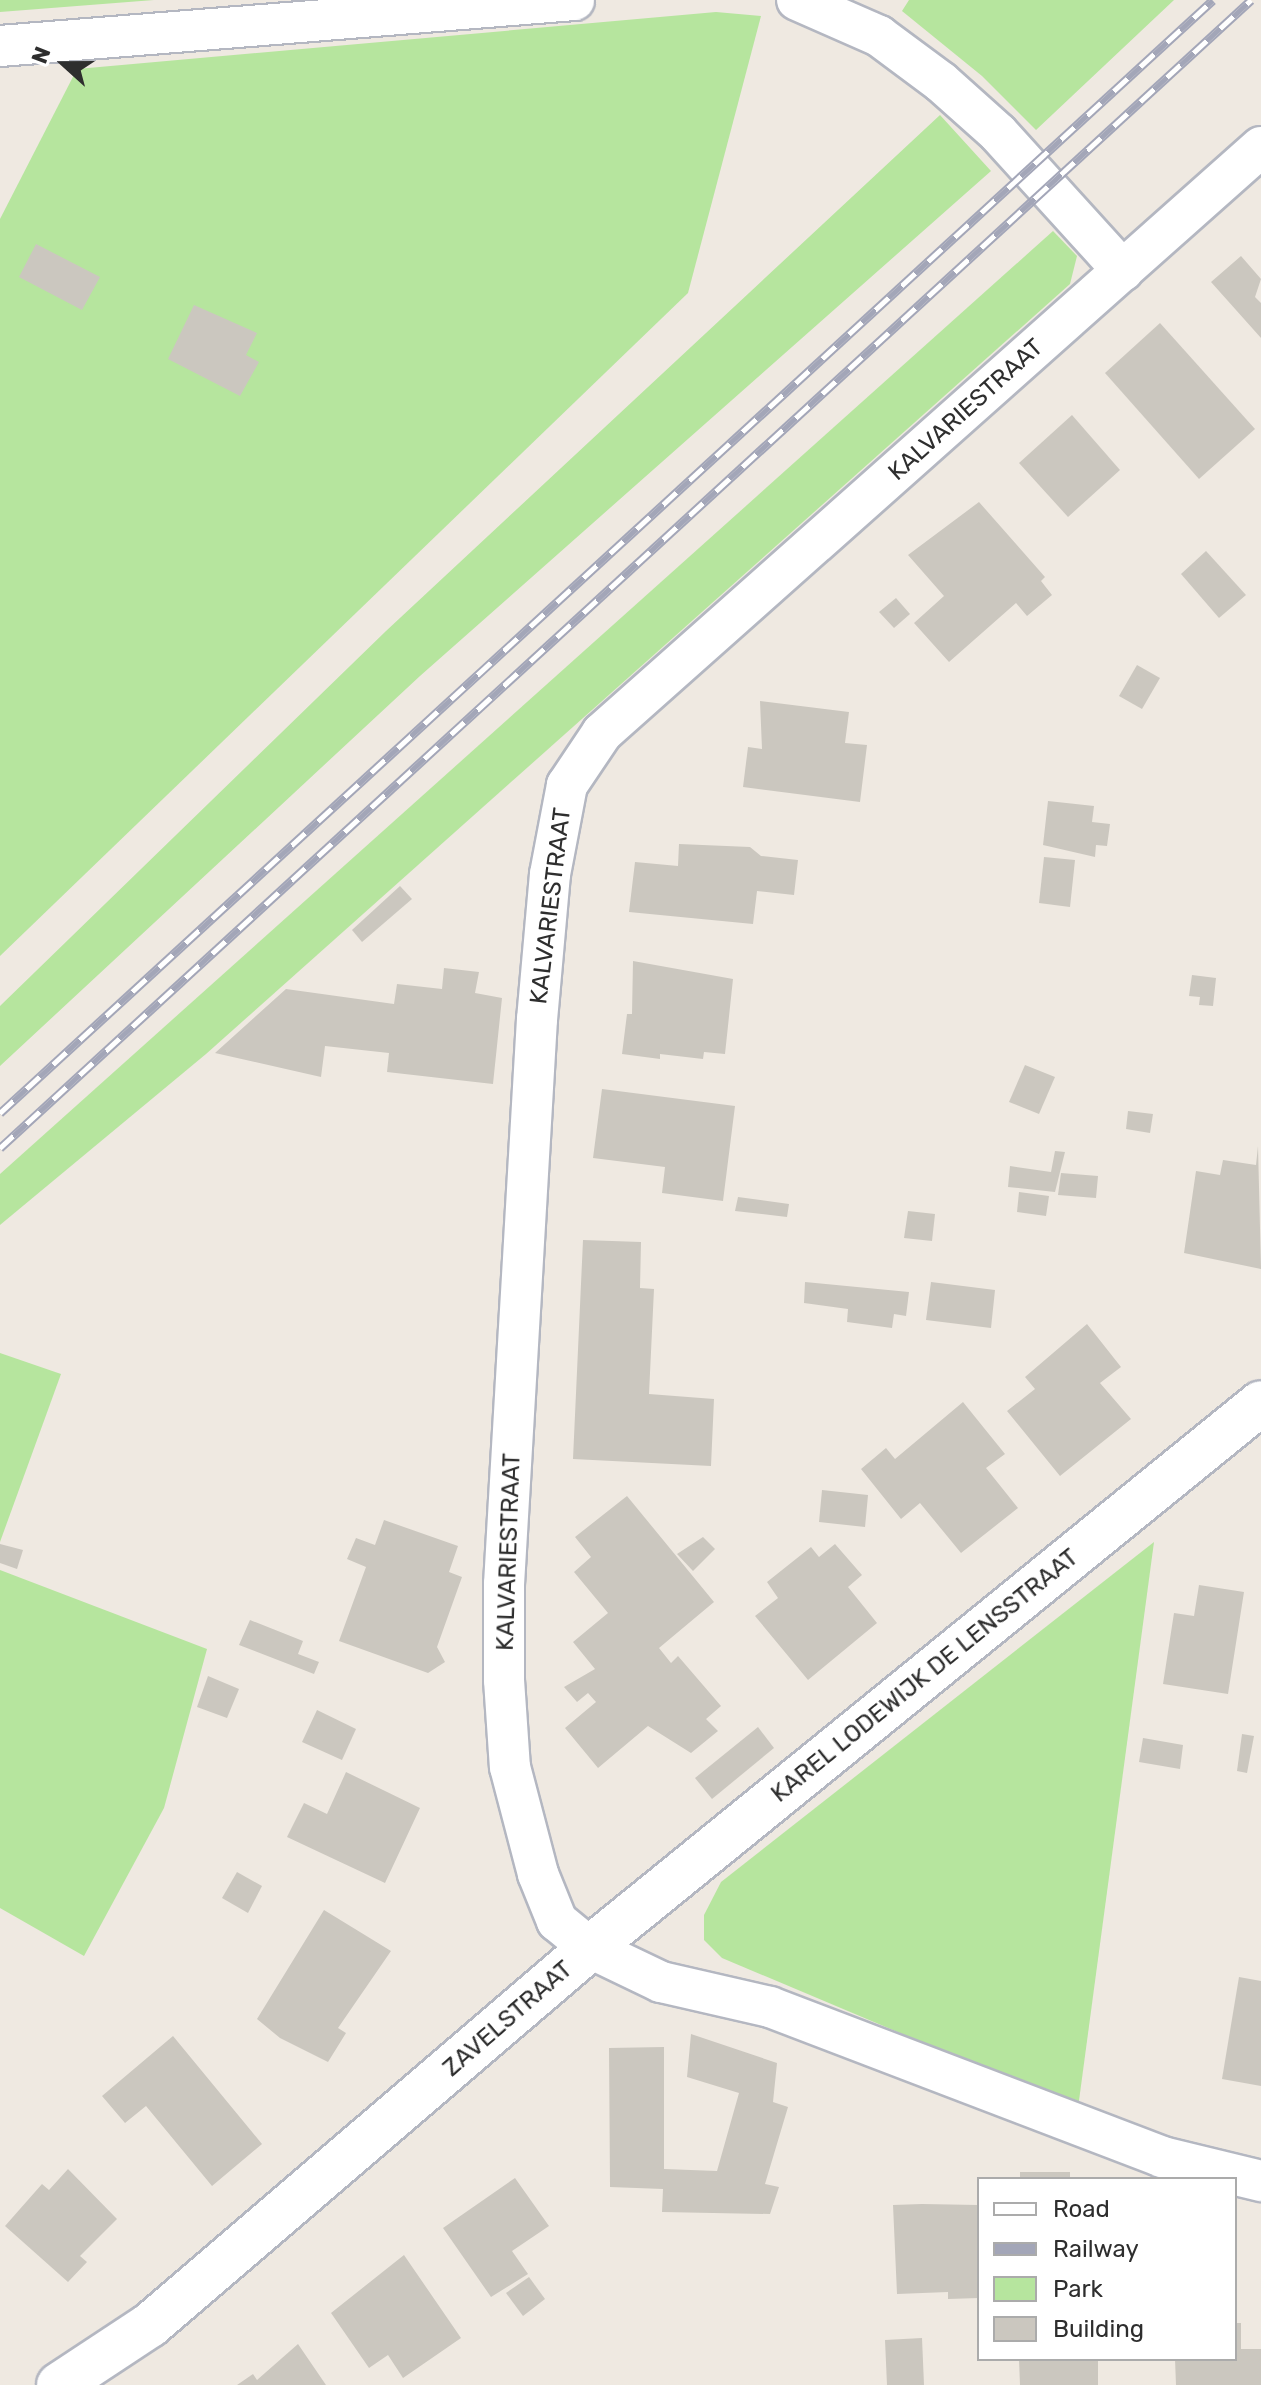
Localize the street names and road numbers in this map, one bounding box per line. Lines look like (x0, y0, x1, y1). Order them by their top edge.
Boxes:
street label: KALVARIESTRAAT (883, 333, 1049, 487)
street label: KALVARIESTRAAT (525, 806, 577, 1006)
street label: KALVARIESTRAAT (491, 1453, 527, 1651)
street label: KAREL LODEWIJK DE LENSSTRAAT (765, 1543, 1085, 1809)
street label: ZAVELSTRAAT (438, 1955, 578, 2083)

